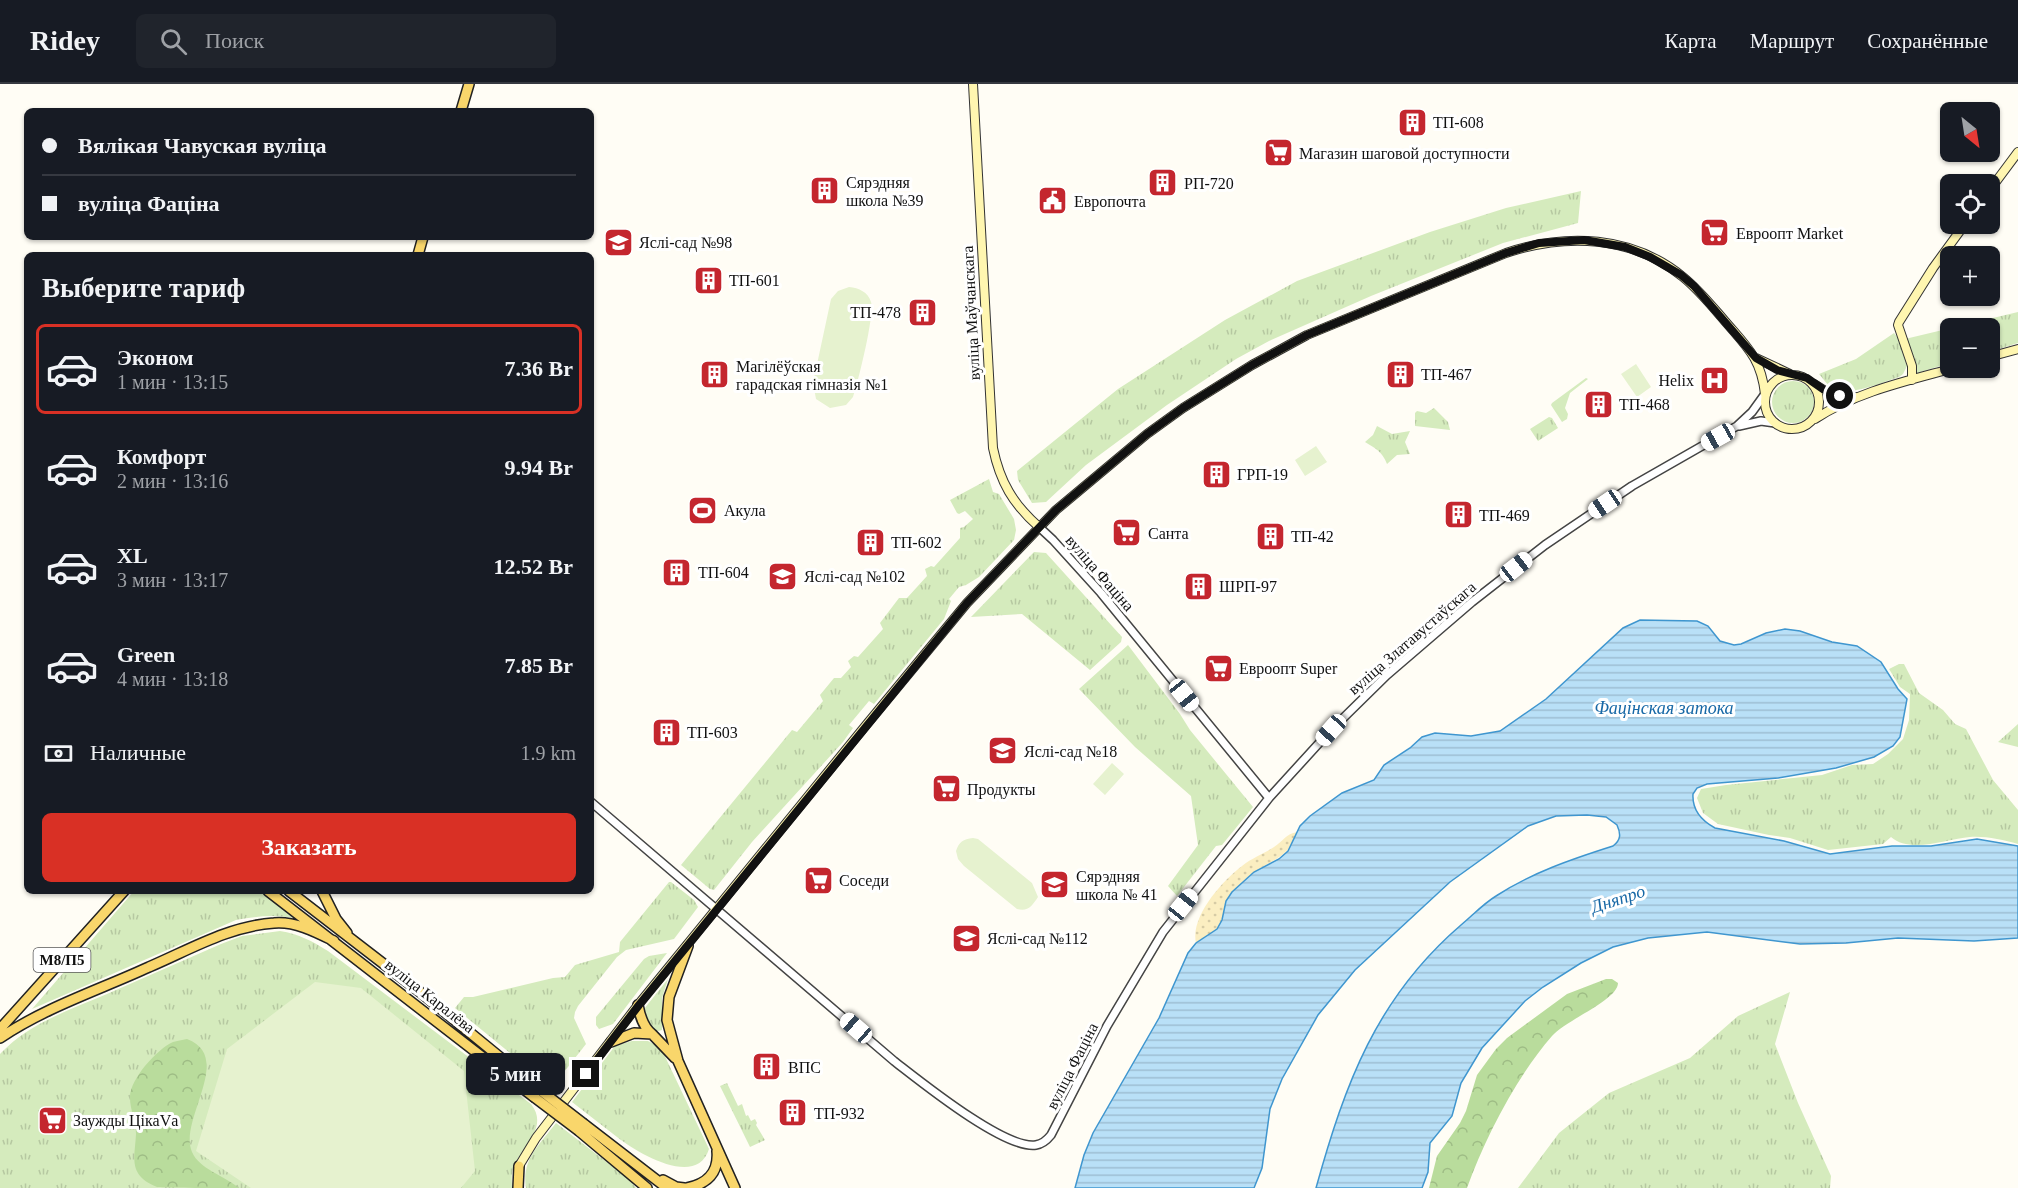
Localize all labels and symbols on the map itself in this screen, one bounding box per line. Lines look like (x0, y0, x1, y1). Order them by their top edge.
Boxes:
north arrow (1940, 102, 2000, 162)
building icon: ТП-608 (1396, 106, 1428, 138)
place label: ТП-608 (1433, 114, 1484, 131)
supermarket icon: Магазин шаговой доступности (1262, 137, 1294, 169)
place label: Магазин шаговой доступности (1299, 145, 1510, 163)
building icon: РП-720 (1147, 167, 1179, 199)
place label: Сярэдняя школа №39 (846, 174, 923, 209)
building icon: Сярэдняя школа №39 (809, 175, 841, 207)
place label: РП-720 (1184, 175, 1234, 192)
public building icon: Европочта (1037, 185, 1069, 217)
place label: Европочта (1074, 193, 1146, 211)
supermarket icon: Евроопт Market (1699, 217, 1731, 249)
place label: Евроопт Market (1736, 225, 1844, 243)
school or university icon: Яслі-сад №98 (602, 226, 634, 258)
place label: Яслі-сад №98 (639, 234, 732, 252)
street label: вуліца Маўчанскага (959, 245, 984, 381)
building icon: ТП-601 (692, 264, 724, 296)
place label: ТП-601 (729, 272, 780, 289)
building icon: ТП-478 (906, 296, 938, 328)
place label: ТП-478 (850, 304, 901, 321)
place label: Магілёўская гарадская гімназія №1 (736, 358, 888, 394)
building icon: ТП-467 (1384, 358, 1416, 390)
building icon: Магілёўская гарадская гімназія №1 (699, 359, 731, 391)
hospital icon: Helix (1699, 364, 1731, 396)
place label: ТП-467 (1421, 366, 1472, 383)
place label: Helix (1658, 372, 1694, 389)
route start (1826, 382, 1853, 409)
building icon: ТП-468 (1582, 388, 1614, 420)
place label: ТП-468 (1619, 396, 1670, 413)
car (1698, 420, 1738, 454)
building icon: ГРП-19 (1200, 458, 1232, 490)
place label: ГРП-19 (1237, 466, 1288, 483)
car (1585, 486, 1625, 522)
sports icon: Акула (687, 494, 719, 526)
building icon: ТП-469 (1442, 499, 1474, 531)
place label: Акула (724, 502, 765, 520)
place label: ТП-469 (1479, 507, 1530, 524)
supermarket icon: Санта (1111, 517, 1143, 549)
building icon: ТП-42 (1254, 520, 1286, 552)
place label: Санта (1148, 525, 1189, 542)
building icon: ТП-602 (854, 526, 886, 558)
place label: ТП-42 (1291, 528, 1334, 545)
street label: вуліца Фаціна (1062, 532, 1138, 615)
place label: ТП-602 (891, 534, 942, 551)
car (1496, 549, 1536, 585)
building icon: ТП-604 (661, 556, 693, 588)
school or university icon: Яслі-сад №102 (767, 560, 799, 592)
place label: ТП-604 (698, 564, 749, 581)
place label: Яслі-сад №102 (804, 568, 905, 586)
building icon: ШРП-97 (1182, 570, 1214, 602)
place label: ШРП-97 (1219, 578, 1277, 595)
street label: вуліца Златавустаўскага (1345, 578, 1480, 699)
supermarket icon: Евроопт Super (1202, 652, 1234, 684)
place label: Евроопт Super (1239, 660, 1338, 678)
car (1166, 675, 1202, 715)
water label: Фацінская затока (1594, 698, 1734, 718)
car (1312, 711, 1350, 749)
building icon: ТП-603 (650, 716, 682, 748)
place label: ТП-603 (687, 724, 738, 741)
school or university icon: Яслі-сад №18 (987, 735, 1019, 767)
place label: Яслі-сад №18 (1024, 743, 1117, 761)
supermarket icon: Продукты (930, 773, 962, 805)
place label: Продукты (967, 781, 1036, 799)
supermarket icon: Соседи (802, 864, 834, 896)
place label: Сярэдняя школа № 41 (1076, 868, 1157, 903)
school or university icon: Сярэдняя школа № 41 (1039, 869, 1071, 901)
place label: Соседи (839, 872, 889, 890)
water label: Дняпро (1586, 881, 1648, 918)
car (1165, 885, 1201, 925)
school or university icon: Яслі-сад №112 (950, 922, 982, 954)
place label: Яслі-сад №112 (987, 930, 1088, 948)
road number: М8/П5 (34, 948, 90, 972)
street label: вуліца Каралёва (381, 956, 478, 1037)
car (837, 1009, 875, 1047)
street label: вуліца Фаціна (1043, 1020, 1102, 1113)
building icon: ВПС (751, 1051, 783, 1083)
callout: 5 мин (466, 1053, 565, 1095)
place label: ВПС (788, 1059, 821, 1076)
route end (572, 1060, 599, 1087)
building icon: ТП-932 (777, 1097, 809, 1129)
supermarket icon: Заужды ЦікаVа (36, 1104, 68, 1136)
place label: ТП-932 (814, 1105, 865, 1122)
place label: Заужды ЦікаVа (73, 1112, 178, 1130)

